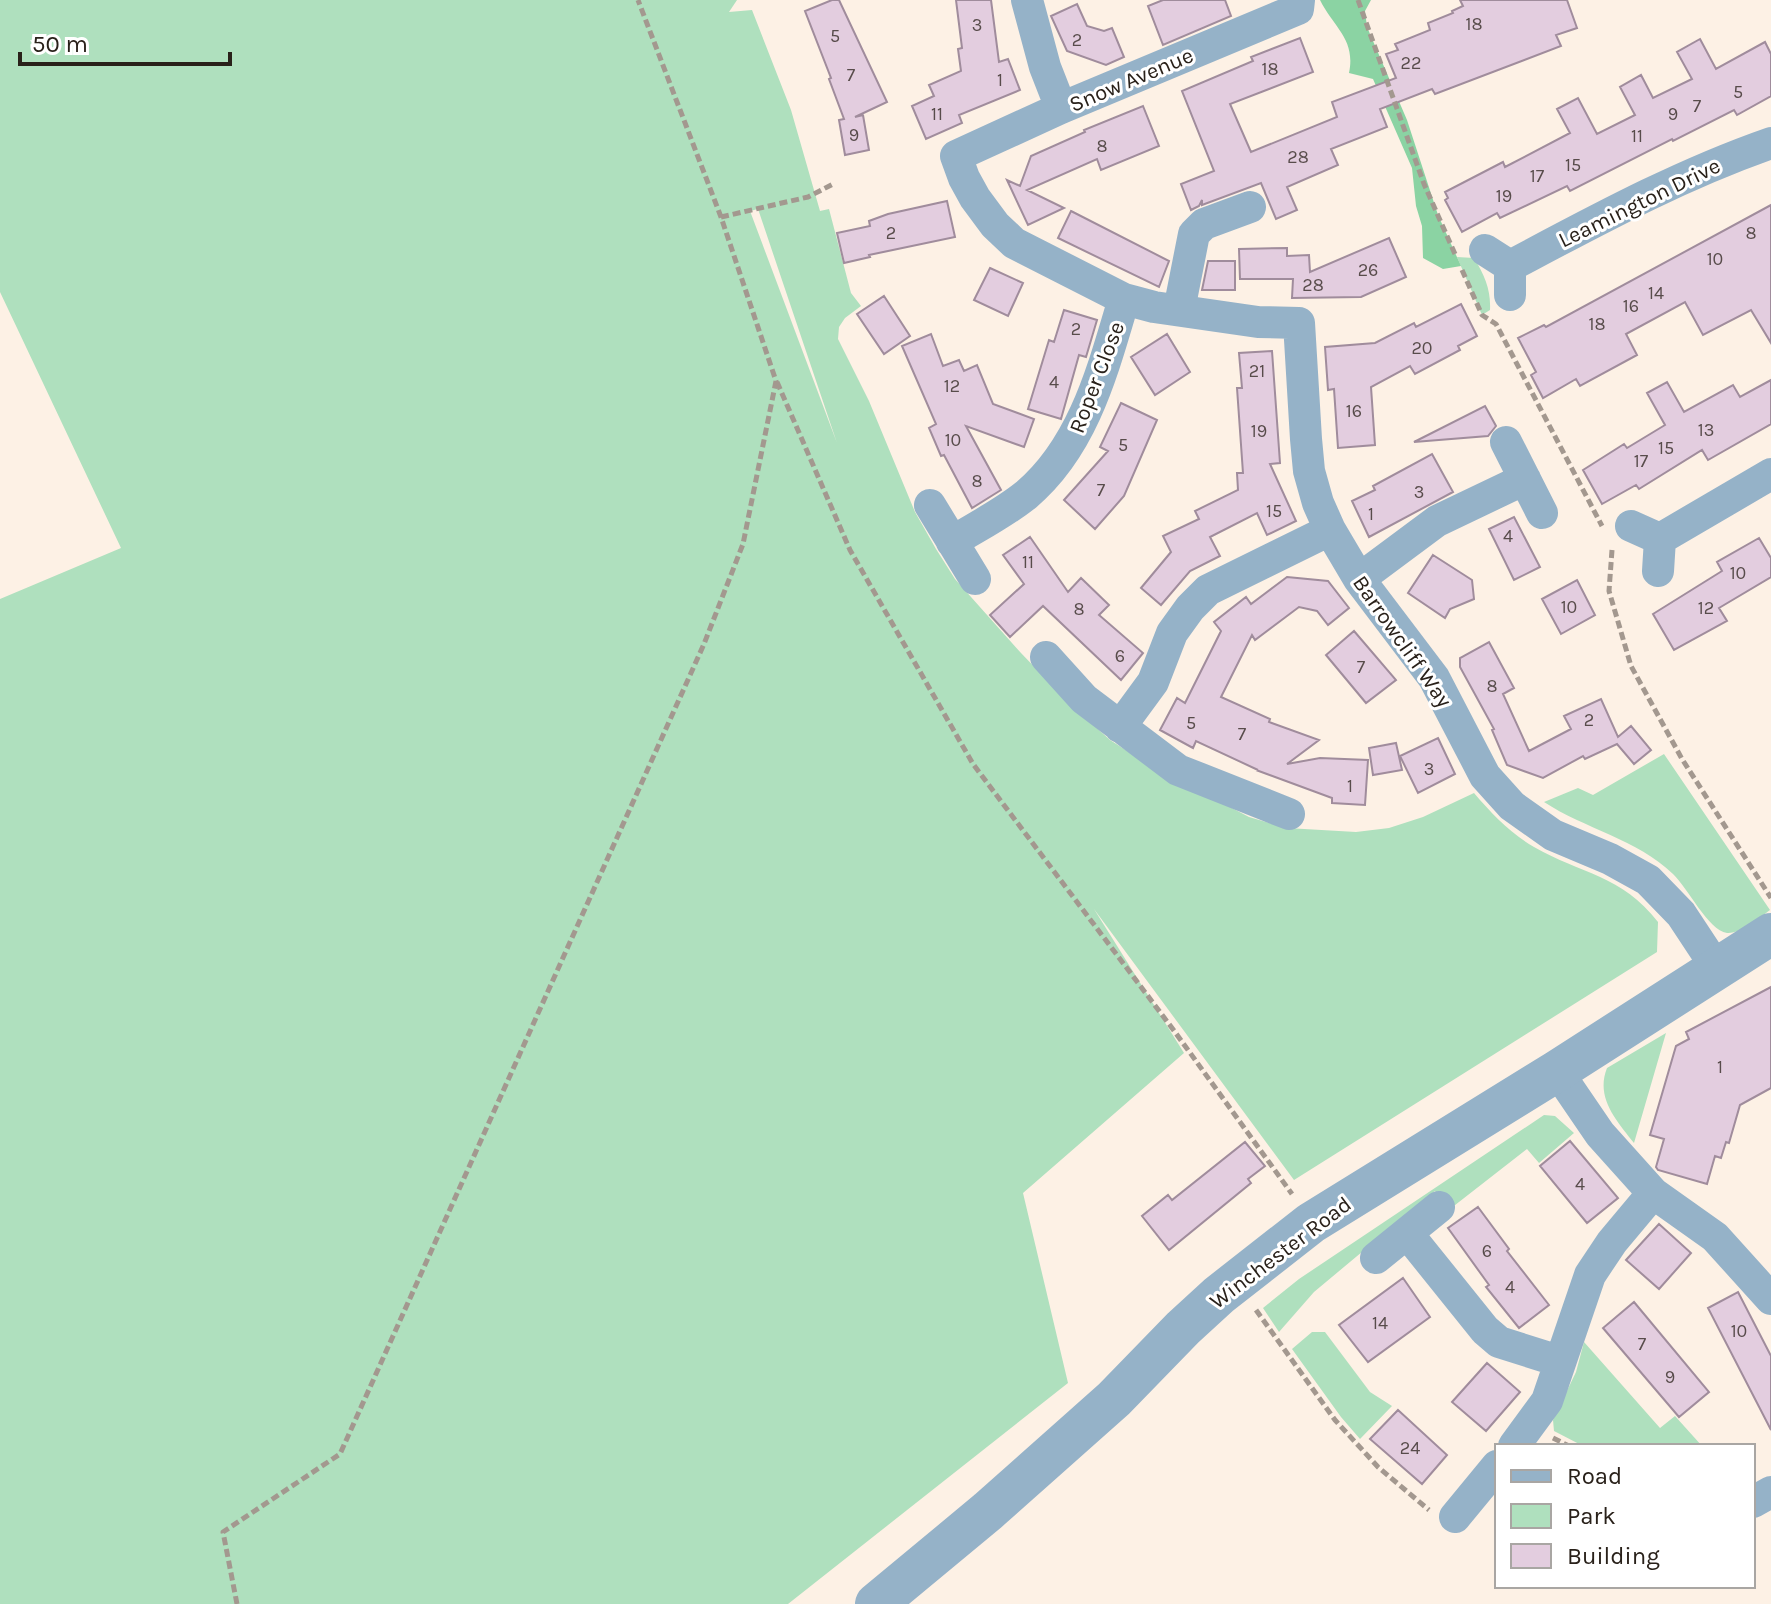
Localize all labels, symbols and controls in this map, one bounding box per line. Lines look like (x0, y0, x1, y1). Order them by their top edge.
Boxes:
house number: 18 (1465, 13, 1483, 35)
house number: 3 (972, 14, 982, 36)
scale bar (20, 16, 230, 66)
house number: 5 (830, 25, 840, 47)
house number: 2 (1072, 29, 1082, 51)
text: 50 m (32, 30, 88, 58)
street label: Snow Avenue (1065, 42, 1197, 118)
house number: 22 (1401, 52, 1421, 74)
house number: 18 (1261, 58, 1279, 80)
house number: 7 (847, 64, 856, 86)
house number: 1 (997, 69, 1003, 91)
house number: 5 (1733, 81, 1743, 103)
house number: 7 (1693, 95, 1702, 117)
house number: 11 (931, 103, 943, 125)
house number: 9 (1668, 103, 1678, 125)
house number: 9 (849, 124, 859, 146)
house number: 11 (1631, 125, 1643, 147)
house number: 8 (1096, 135, 1108, 157)
house number: 28 (1287, 146, 1309, 168)
street label: Leamington Drive (1554, 152, 1725, 253)
house number: 15 (1565, 154, 1581, 176)
house number: 17 (1530, 165, 1545, 187)
house number: 19 (1496, 185, 1512, 207)
house number: 2 (886, 222, 896, 244)
house number: 8 (1745, 222, 1757, 244)
house number: 10 (1707, 248, 1723, 270)
house number: 26 (1358, 259, 1378, 281)
house number: 28 (1302, 274, 1324, 296)
house number: 14 (1648, 282, 1664, 304)
house number: 16 (1623, 295, 1639, 317)
house number: 18 (1588, 313, 1606, 335)
street label: Roper Close (1064, 318, 1130, 437)
house number: 2 (1071, 318, 1081, 340)
house number: 20 (1411, 337, 1433, 359)
house number: 21 (1249, 360, 1265, 382)
house number: 4 (1049, 371, 1059, 393)
house number: 12 (944, 375, 960, 397)
house number: 16 (1346, 400, 1362, 422)
house number: 13 (1698, 419, 1714, 441)
house number: 19 (1251, 420, 1267, 442)
house number: 10 (945, 429, 961, 451)
house number: 5 (1118, 434, 1128, 456)
house number: 15 (1658, 437, 1674, 459)
house number: 17 (1634, 450, 1649, 472)
house number: 8 (971, 470, 983, 492)
house number: 7 (1097, 479, 1106, 501)
house number: 3 (1414, 481, 1424, 503)
house number: 15 (1266, 500, 1282, 522)
house number: 1 (1368, 503, 1374, 525)
house number: 4 (1503, 525, 1513, 547)
house number: 11 (1022, 551, 1034, 573)
house number: 10 (1730, 562, 1746, 584)
street label: Barrowcliff Way (1347, 570, 1457, 713)
house number: 10 (1561, 596, 1577, 618)
house number: 12 (1698, 597, 1714, 619)
house number: 8 (1073, 598, 1085, 620)
house number: 6 (1115, 645, 1125, 667)
house number: 7 (1357, 656, 1366, 678)
house number: 8 (1486, 675, 1498, 697)
house number: 2 (1584, 709, 1594, 731)
house number: 5 (1186, 712, 1196, 734)
house number: 7 (1238, 723, 1247, 745)
house number: 3 (1424, 758, 1434, 780)
house number: 1 (1347, 775, 1353, 797)
house number: 1 (1717, 1056, 1723, 1078)
house number: 4 (1575, 1173, 1585, 1195)
street label: Winchester Road (1205, 1191, 1356, 1314)
house number: 6 (1482, 1240, 1492, 1262)
house number: 4 (1505, 1276, 1515, 1298)
house number: 14 (1372, 1312, 1388, 1334)
house number: 10 (1731, 1320, 1747, 1342)
house number: 7 (1638, 1333, 1647, 1355)
house number: 9 (1665, 1366, 1675, 1388)
house number: 24 (1400, 1437, 1420, 1459)
legend (1495, 1444, 1755, 1588)
text: Road (1567, 1462, 1622, 1490)
text: Park (1567, 1502, 1616, 1530)
text: Building (1567, 1542, 1660, 1570)

